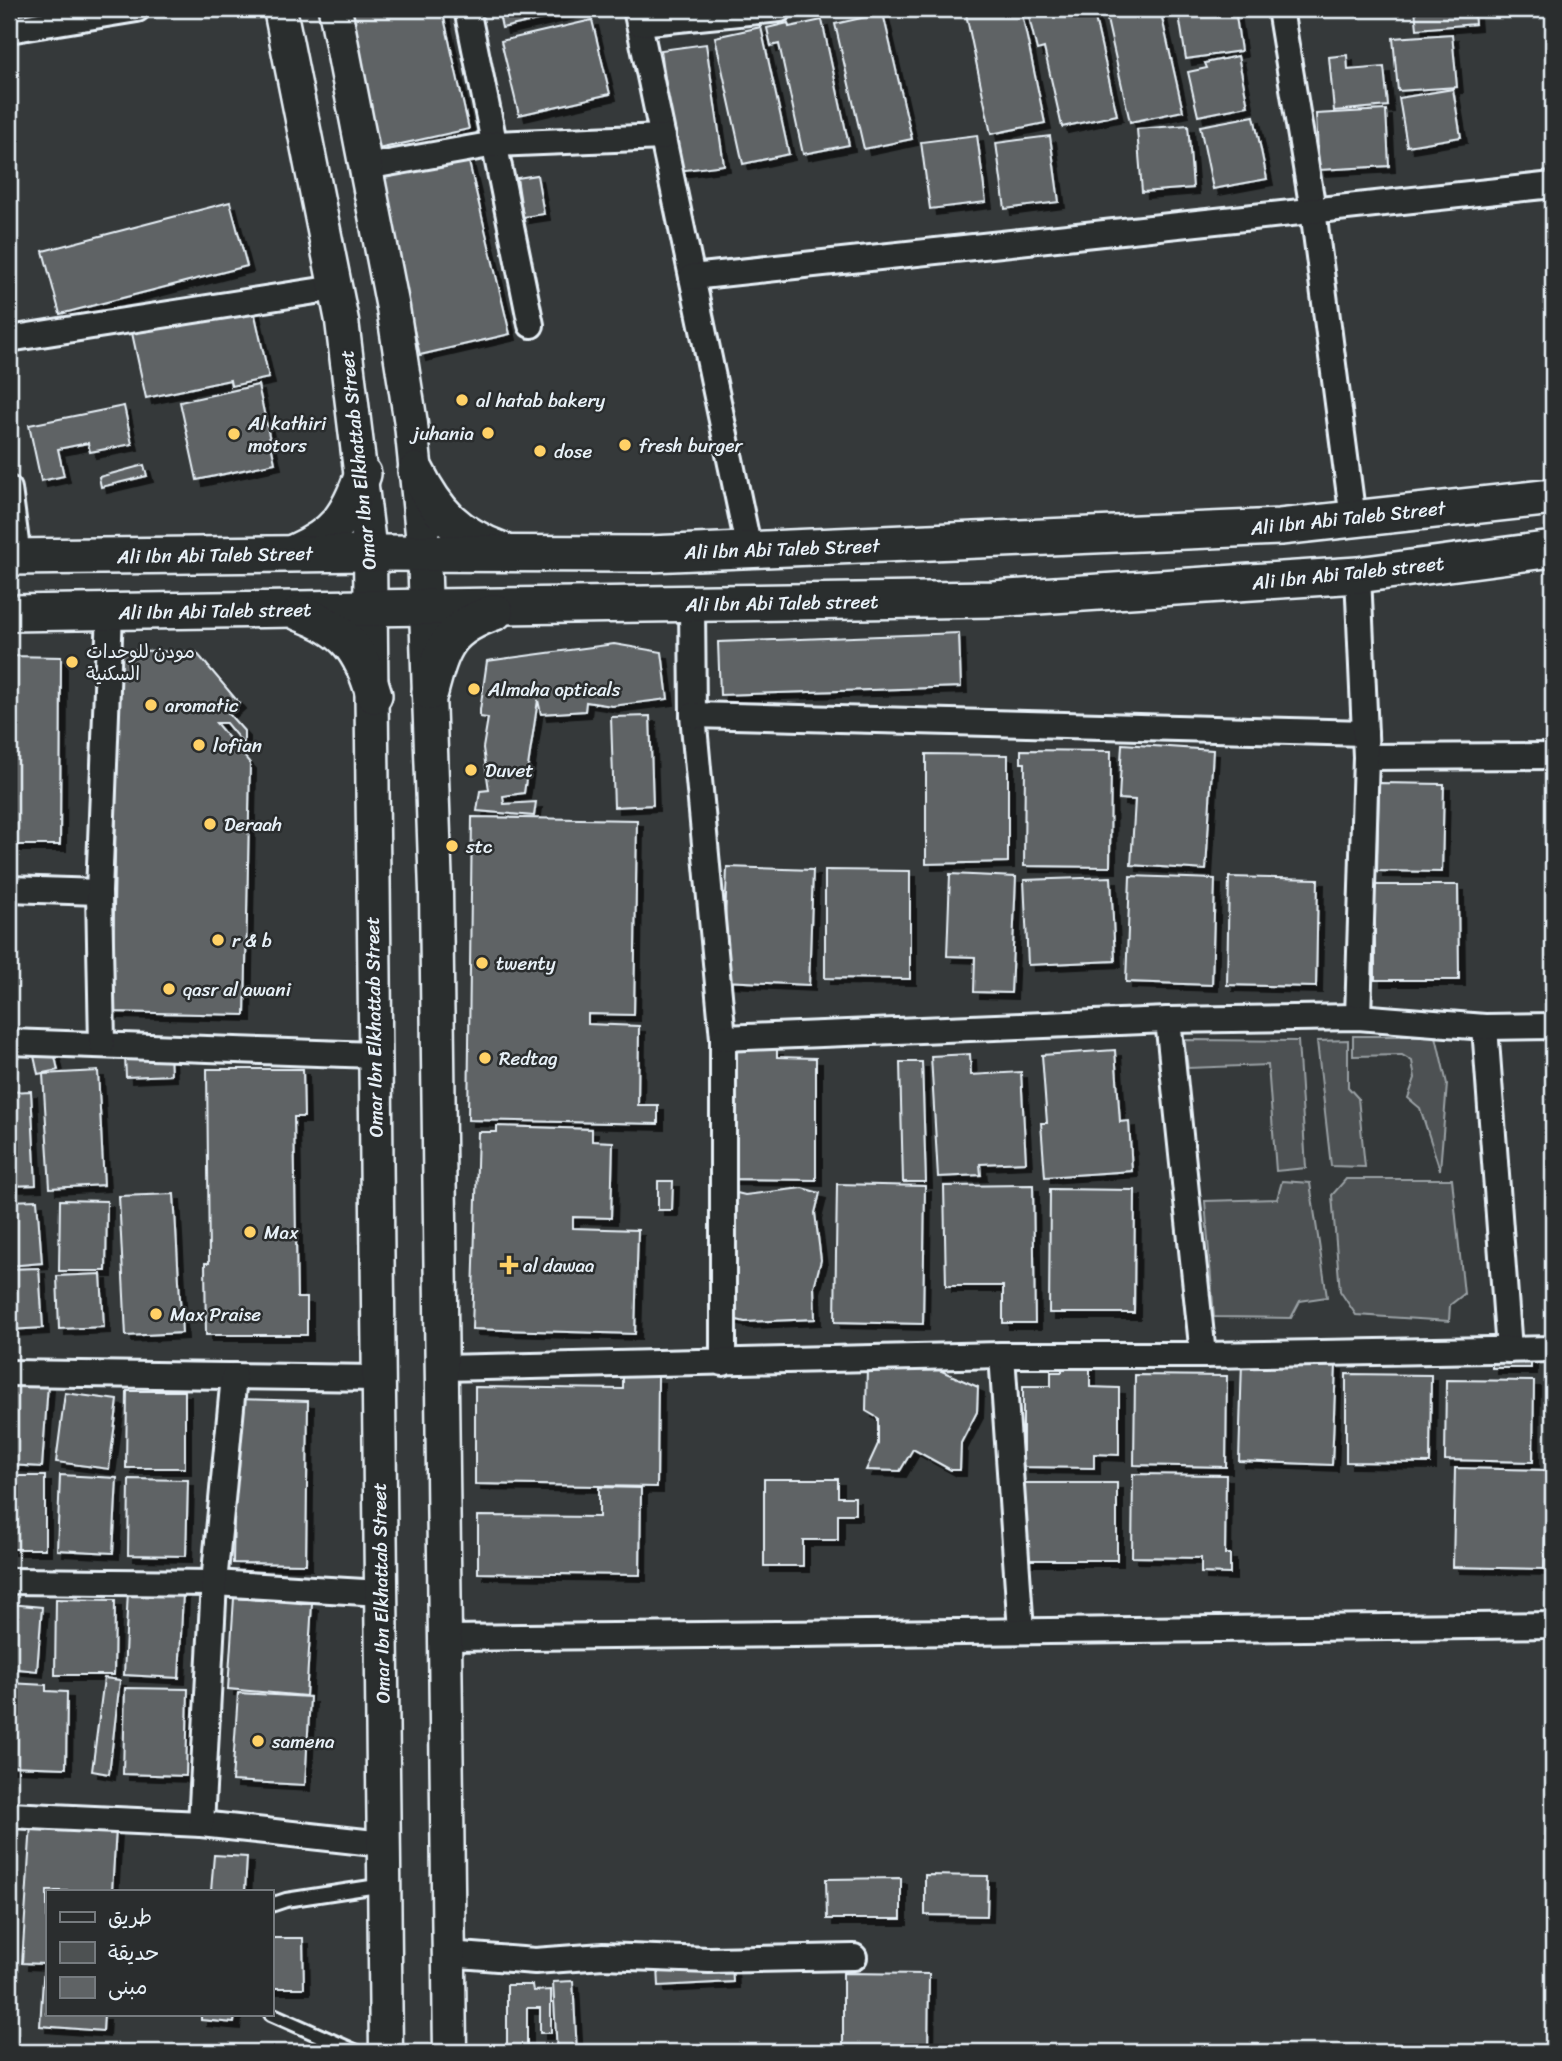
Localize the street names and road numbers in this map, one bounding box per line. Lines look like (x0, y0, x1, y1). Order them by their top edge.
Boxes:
street label: Omar Ibn Elkhattab Street (330, 348, 386, 572)
street label: Ali Ibn Abi Taleb Street (1248, 491, 1448, 545)
street label: Ali Ibn Abi Taleb Street (683, 529, 882, 569)
street label: Ali Ibn Abi Taleb Street (116, 537, 314, 573)
street label: Ali Ibn Abi Taleb street (1249, 547, 1446, 600)
street label: Ali Ibn Abi Taleb street (684, 585, 879, 621)
street label: Ali Ibn Abi Taleb street (117, 593, 312, 629)
street label: Omar Ibn Elkhattab Street (356, 916, 392, 1138)
street label: Omar Ibn Elkhattab Street (363, 1482, 399, 1704)

